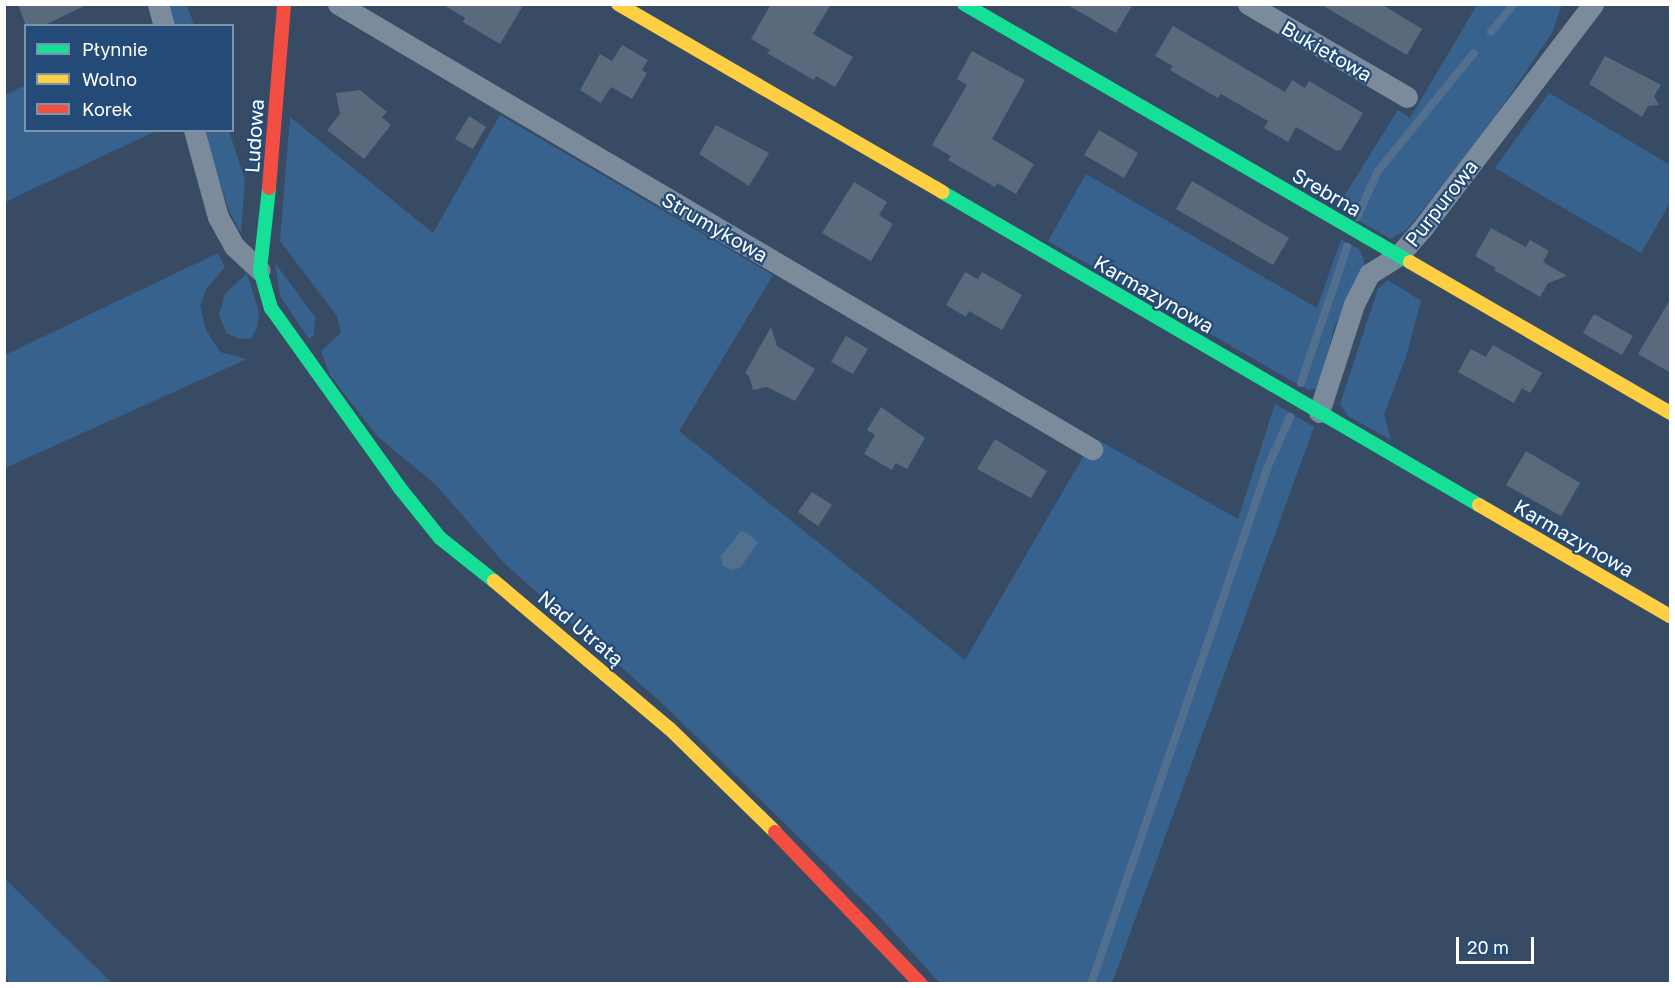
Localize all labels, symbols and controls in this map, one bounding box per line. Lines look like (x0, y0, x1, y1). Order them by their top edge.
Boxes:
street label: Bukietowa (1277, 15, 1377, 87)
legend (24, 24, 234, 132)
text: Płynnie (82, 38, 148, 60)
text: Wolno (82, 68, 137, 90)
text: Korek (82, 98, 132, 120)
street label: Ludowa (239, 98, 269, 174)
street label: Purpurowa (1400, 155, 1482, 251)
street label: Srebrna (1288, 163, 1366, 221)
street label: Strumykowa (658, 187, 772, 267)
street label: Karmazynowa (1090, 250, 1218, 338)
street label: Karmazynowa (1510, 494, 1638, 582)
street label: Nad Utratą (533, 585, 629, 671)
scale bar (1459, 925, 1537, 963)
text: 20 m (1467, 936, 1509, 958)

